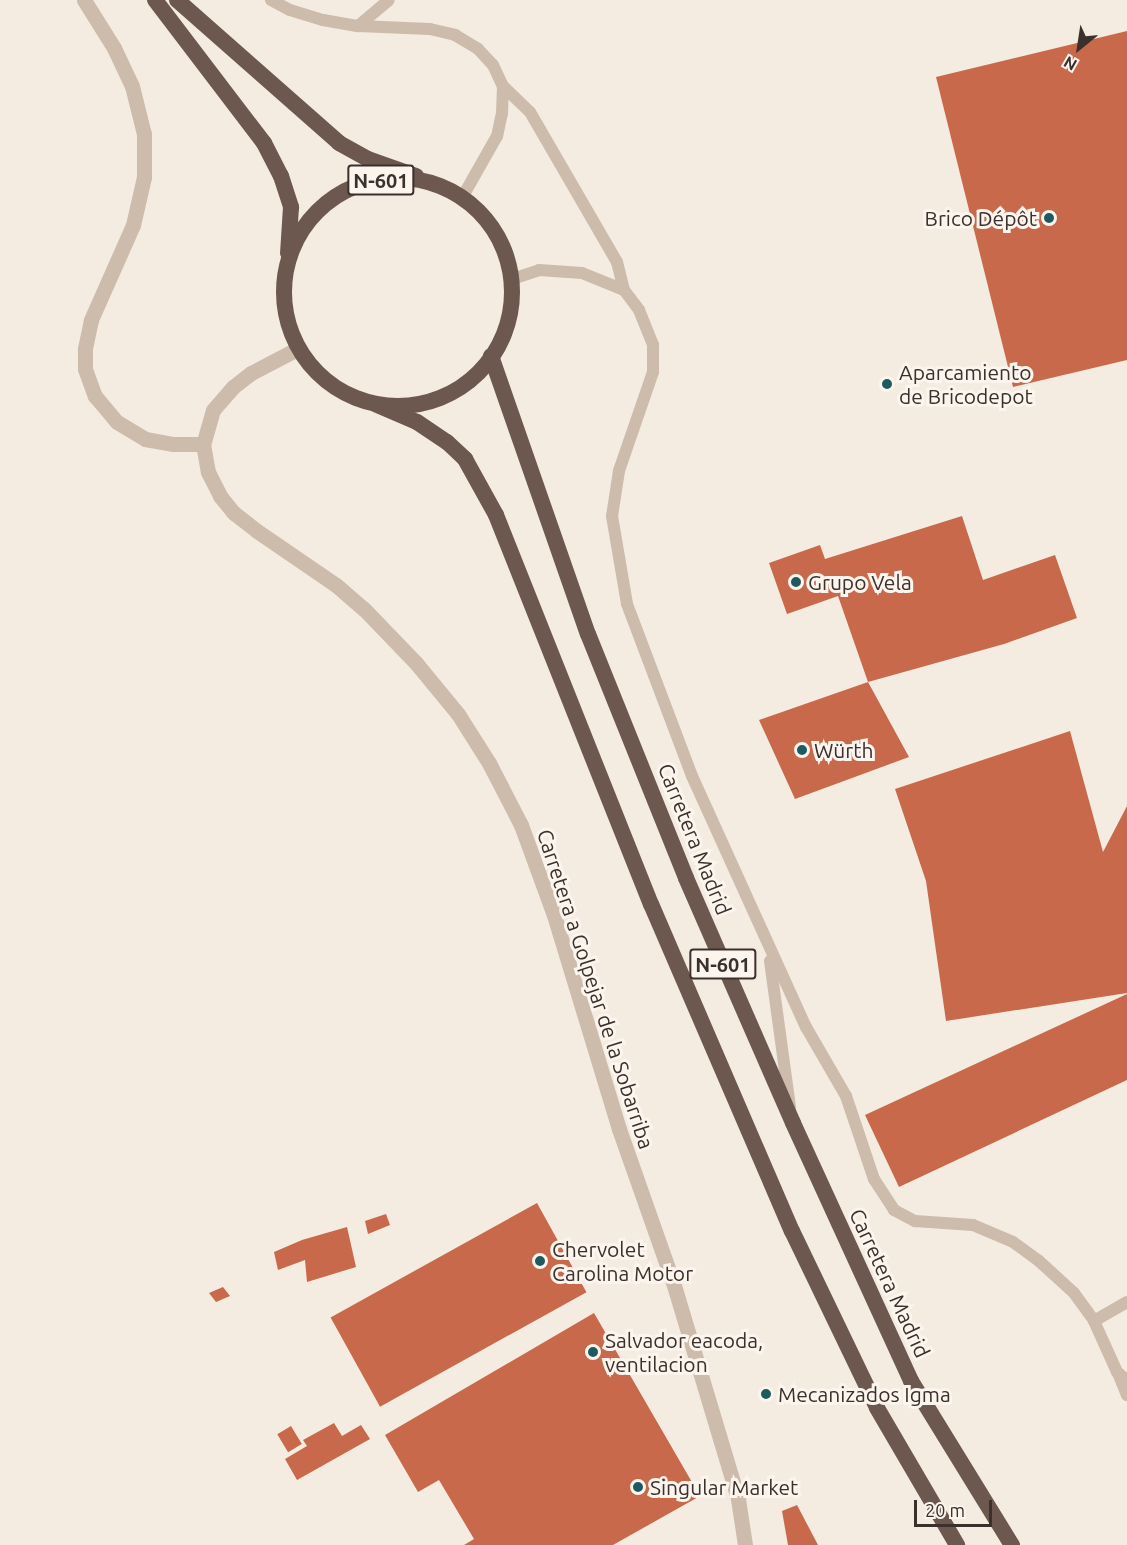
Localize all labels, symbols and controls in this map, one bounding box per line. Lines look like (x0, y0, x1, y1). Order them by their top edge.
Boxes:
north arrow (1049, 18, 1109, 78)
text: N (1060, 53, 1080, 74)
road number: N-601 (346, 163, 416, 197)
place label: Brico Dépôt (925, 205, 1037, 231)
marker: Brico Dépôt (1042, 211, 1056, 225)
place label: Aparcamiento de Bricodepot (899, 359, 1033, 409)
marker: Aparcamiento de Bricodepot (880, 377, 894, 391)
place label: Grupo Vela (808, 569, 912, 595)
marker: Grupo Vela (789, 575, 803, 589)
place label: Würth (814, 737, 873, 763)
marker: Würth (795, 743, 809, 757)
street label: Carretera Madrid (653, 760, 737, 918)
street label: Carretera a Golpejar de la Sobarriba (532, 826, 660, 1152)
road number: N-601 (688, 947, 758, 981)
street label: Carretera Madrid (845, 1205, 935, 1361)
place label: Chervolet Carolina Motor (552, 1236, 693, 1286)
marker: Chervolet Carolina Motor (533, 1254, 547, 1268)
place label: Salvador eacoda, ventilacion (605, 1327, 763, 1377)
marker: Salvador eacoda, ventilacion (586, 1345, 600, 1359)
place label: Mecanizados Igma (778, 1381, 951, 1407)
marker: Mecanizados Igma (759, 1387, 773, 1401)
place label: Singular Market (650, 1474, 798, 1500)
marker: Singular Market (631, 1480, 645, 1494)
scale bar (917, 1488, 995, 1526)
text: 20 m (925, 1500, 965, 1520)

